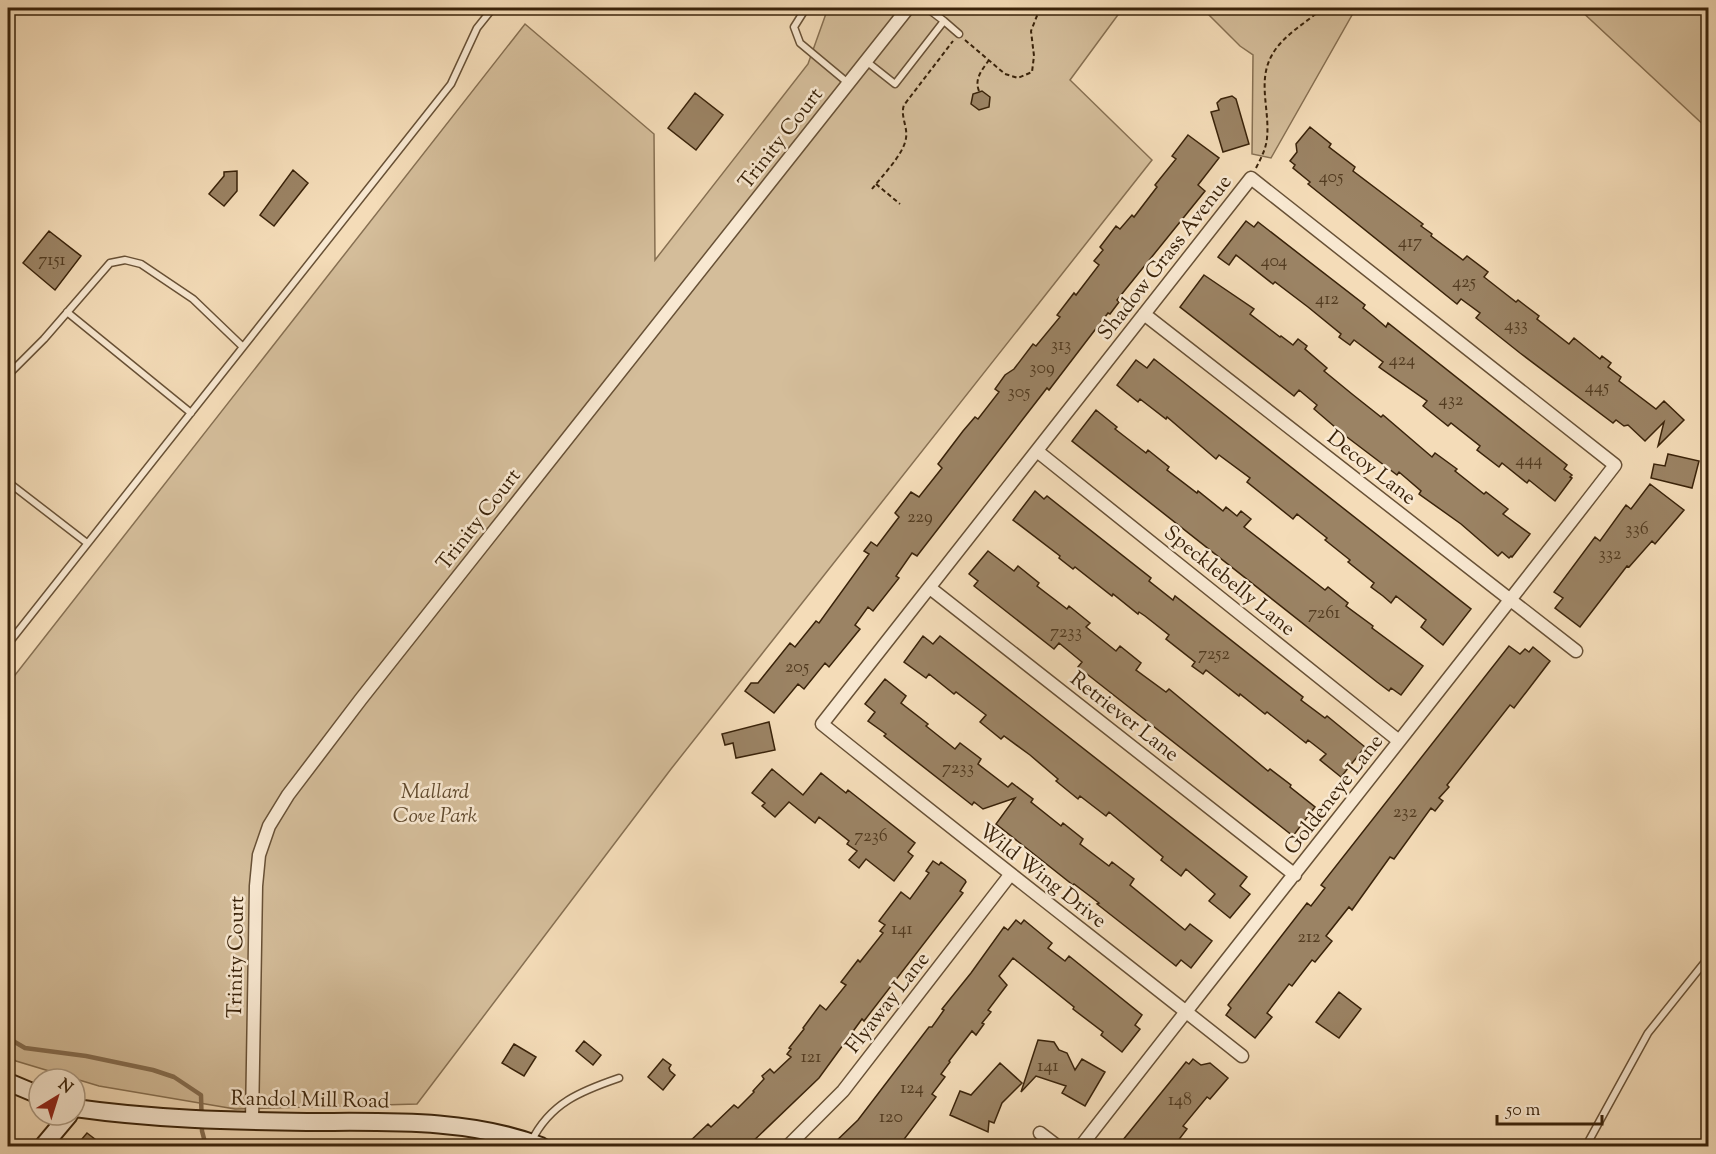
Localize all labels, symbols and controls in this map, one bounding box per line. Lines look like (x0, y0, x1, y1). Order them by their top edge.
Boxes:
street label: Trinity Court (732, 82, 831, 197)
house number: 405 (1319, 165, 1343, 191)
street label: Shadow Grass Avenue (1091, 169, 1240, 347)
house number: 417 (1398, 230, 1422, 256)
house number: 7151 (38, 248, 66, 274)
house number: 404 (1261, 249, 1287, 275)
house number: 425 (1452, 270, 1476, 296)
house number: 412 (1315, 287, 1339, 313)
house number: 433 (1504, 313, 1528, 339)
house number: 313 (1051, 333, 1071, 359)
house number: 424 (1389, 348, 1415, 374)
house number: 309 (1029, 356, 1055, 382)
house number: 445 (1585, 375, 1609, 401)
house number: 305 (1008, 380, 1030, 406)
house number: 432 (1439, 388, 1464, 414)
street label: Decoy Lane (1320, 424, 1422, 513)
house number: 444 (1515, 448, 1543, 474)
street label: Trinity Court (430, 463, 529, 578)
house number: 229 (907, 505, 933, 531)
house number: 336 (1625, 517, 1649, 543)
street label: Specklebelly Lane (1156, 519, 1301, 644)
house number: 332 (1599, 542, 1622, 568)
house number: 7261 (1308, 601, 1340, 627)
house number: 7233 (1050, 620, 1082, 646)
house number: 7252 (1198, 642, 1230, 668)
house number: 205 (785, 655, 809, 681)
street label: Retriever Lane (1063, 665, 1185, 770)
street label: Goldeneye Lane (1278, 728, 1391, 862)
house number: 7233 (942, 756, 974, 782)
park label: Mallard Cove Park (393, 778, 478, 832)
house number: 232 (1393, 800, 1418, 826)
street label: Wild Wing Drive (971, 817, 1112, 936)
house number: 7236 (854, 824, 888, 850)
street label: Trinity Court (221, 896, 253, 1018)
house number: 141 (891, 917, 913, 943)
house number: 212 (1298, 925, 1321, 951)
street label: Flyaway Lane (839, 946, 938, 1060)
house number: 121 (801, 1045, 821, 1071)
house number: 141 (1037, 1054, 1059, 1080)
north arrow (27, 1067, 87, 1127)
text: N (53, 1074, 77, 1100)
house number: 124 (900, 1076, 924, 1102)
street label: Randol Mill Road (230, 1085, 390, 1117)
house number: 148 (1168, 1088, 1192, 1114)
scale bar (1497, 1088, 1602, 1126)
text: 50 m (1505, 1098, 1541, 1124)
house number: 120 (879, 1105, 903, 1131)

